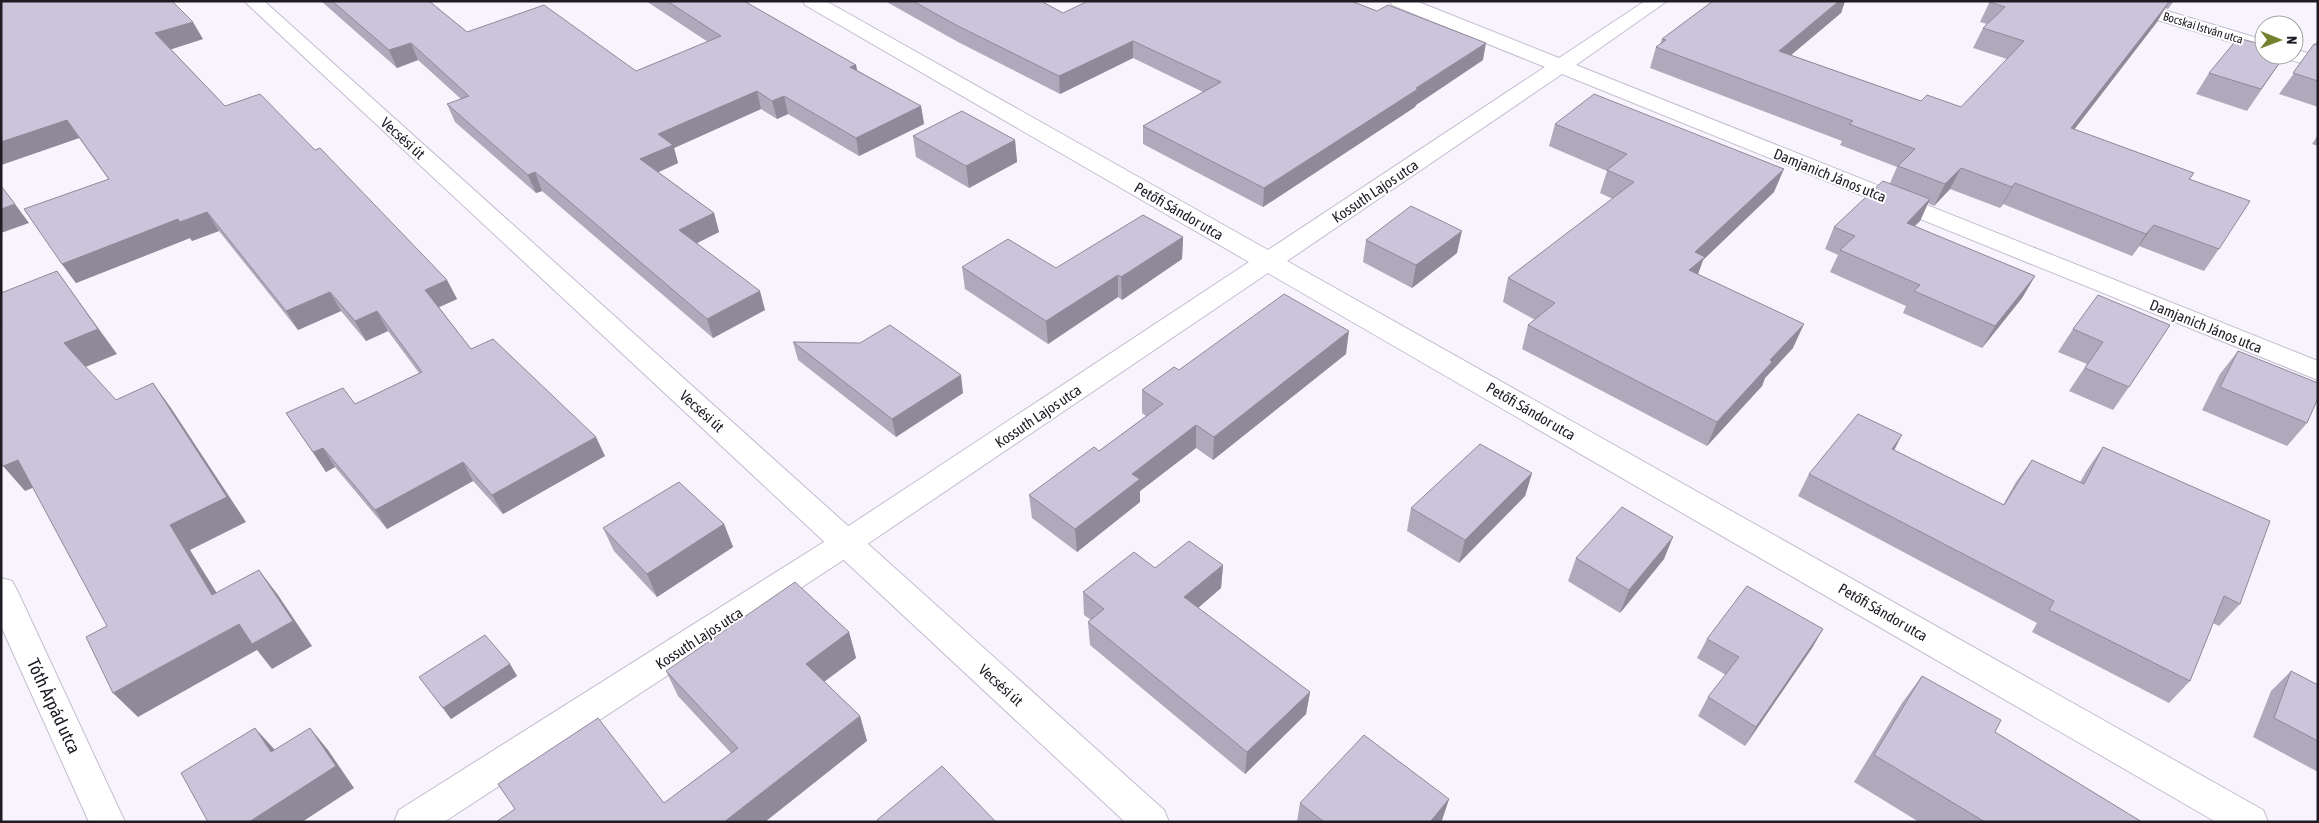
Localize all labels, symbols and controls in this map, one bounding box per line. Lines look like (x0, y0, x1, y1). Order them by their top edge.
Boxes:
street label: Bocskai István utca (2161, 9, 2245, 47)
north arrow (2254, 15, 2304, 65)
text: N (2284, 36, 2300, 44)
street label: Vecsési út (377, 114, 429, 162)
street label: Damjanich János utca (1771, 145, 1889, 205)
street label: Kossuth Lajos utca (1329, 156, 1421, 226)
street label: Petőfi Sándor utca (1131, 179, 1227, 243)
street label: Damjanich János utca (2147, 296, 2265, 356)
street label: Petőfi Sándor utca (1483, 379, 1579, 443)
street label: Kossuth Lajos utca (992, 381, 1084, 451)
street label: Vecsési út (676, 387, 728, 435)
street label: Petőfi Sándor utca (1835, 580, 1931, 644)
street label: Kossuth Lajos utca (652, 604, 746, 672)
street label: Tóth Árpád utca (23, 655, 85, 757)
street label: Vecsési út (975, 661, 1027, 709)

